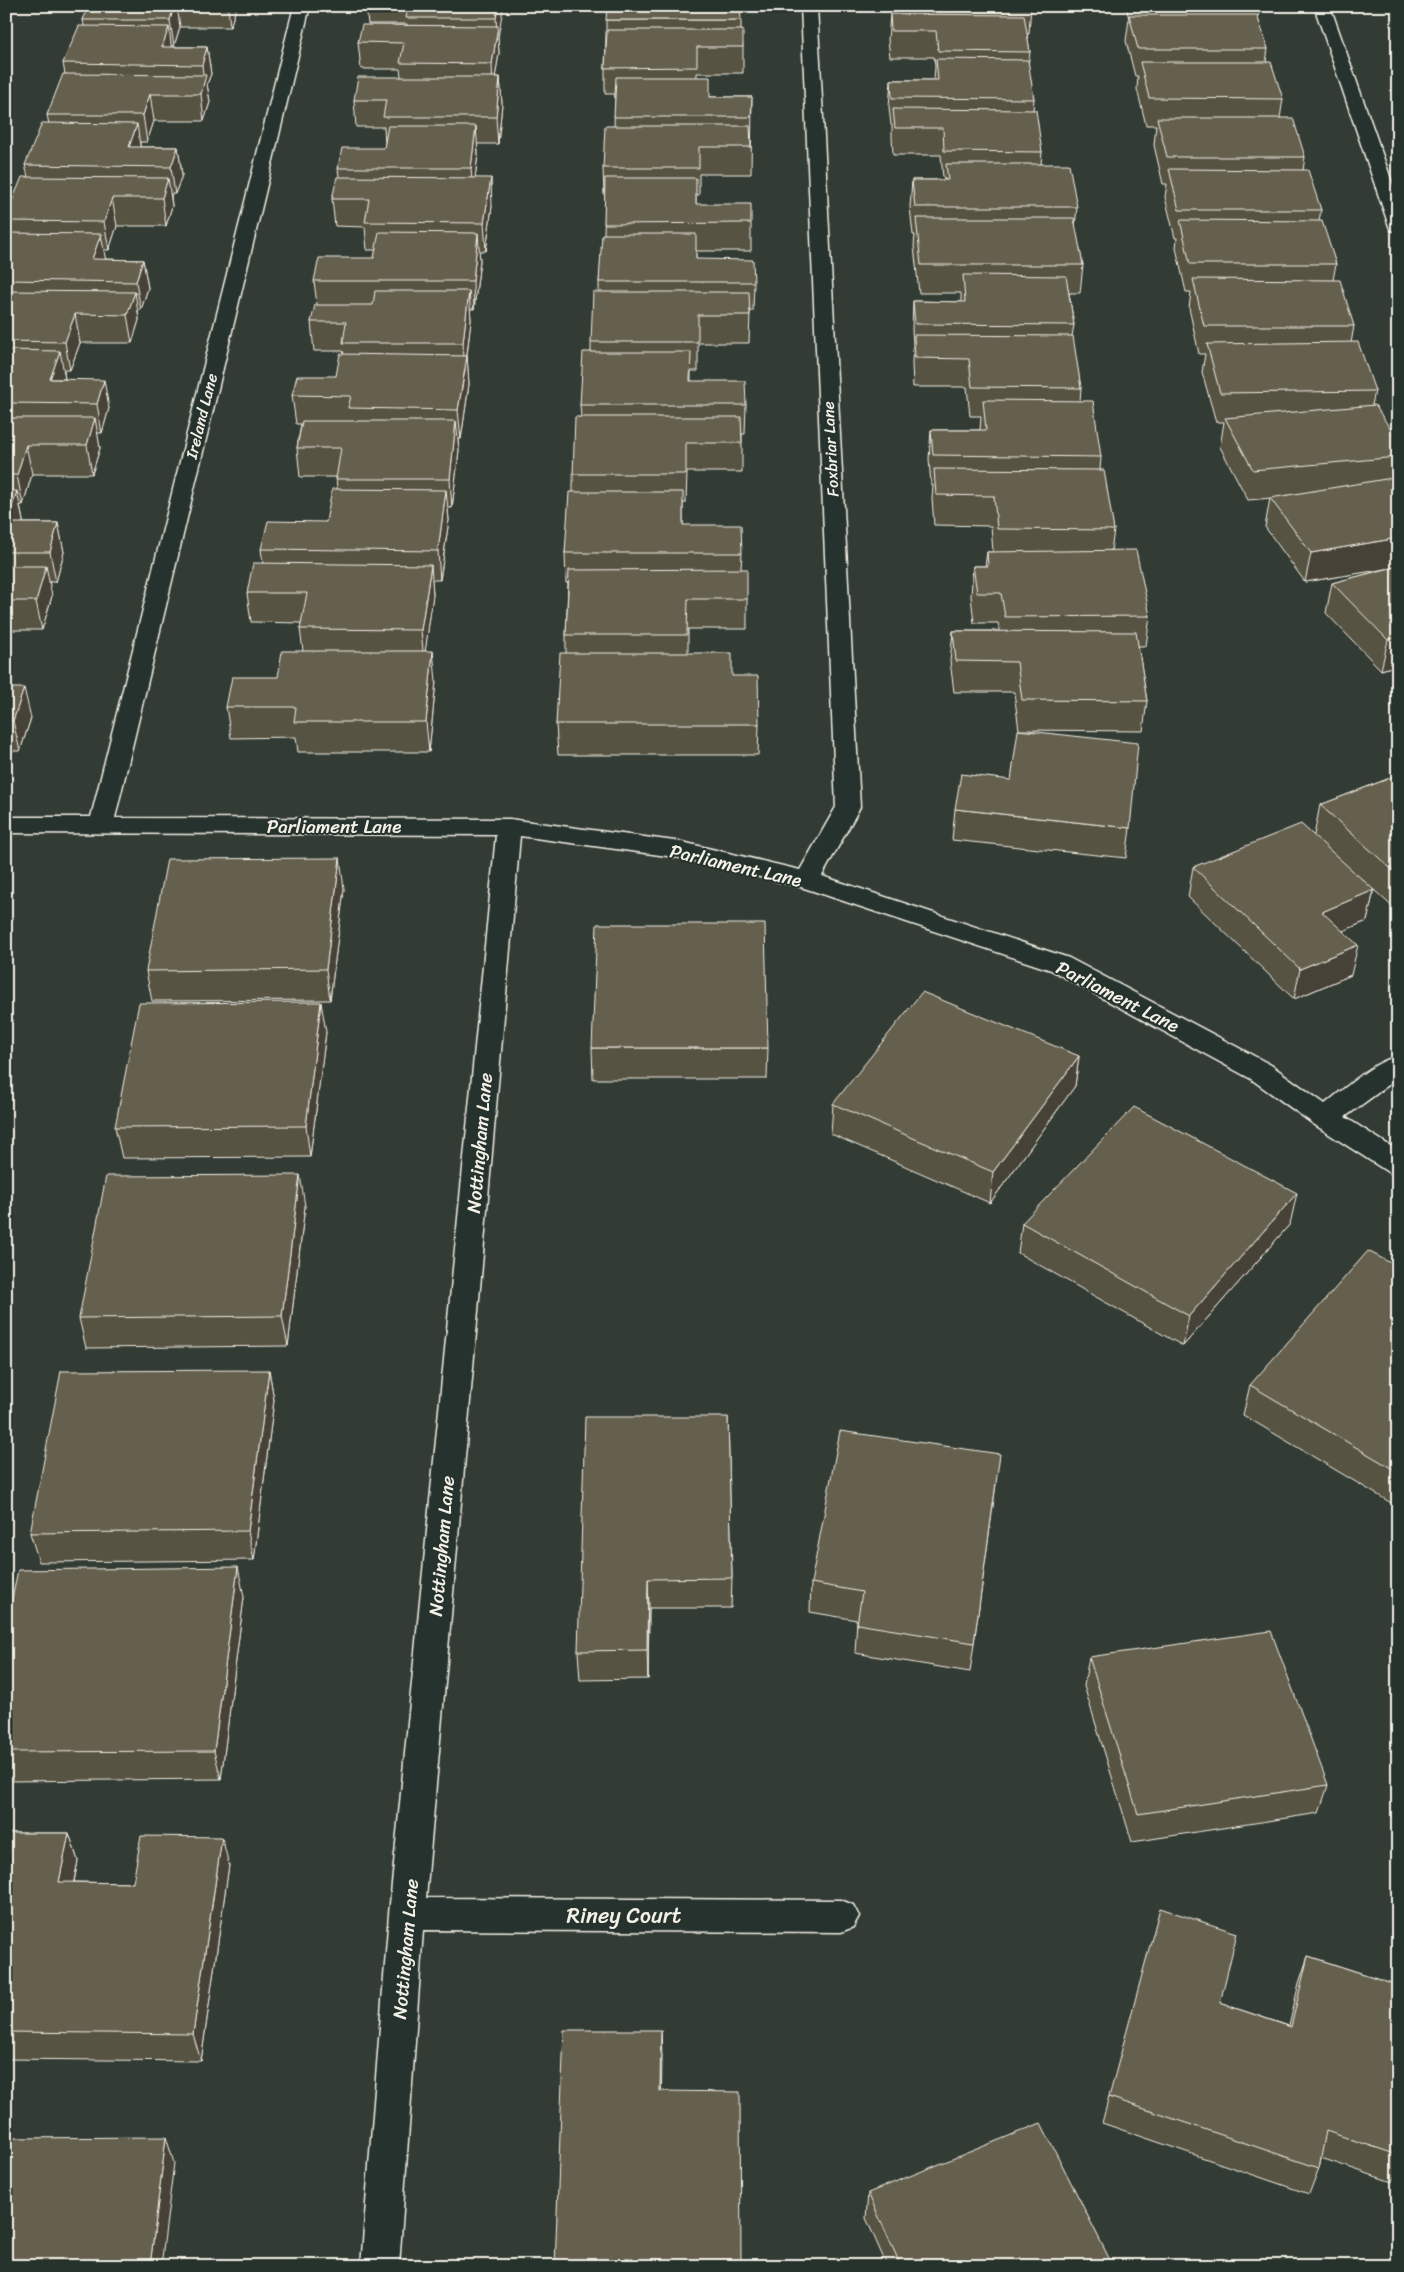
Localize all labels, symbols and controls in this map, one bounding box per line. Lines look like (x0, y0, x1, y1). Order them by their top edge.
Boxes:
street label: Ireland Lane (177, 370, 226, 463)
street label: Foxbriar Lane (814, 400, 847, 497)
street label: Parliament Lane (267, 810, 401, 843)
street label: Parliament Lane (667, 834, 805, 897)
street label: Parliament Lane (1050, 951, 1185, 1042)
street label: Nottingham Lane (457, 1071, 502, 1215)
street label: Nottingham Lane (419, 1474, 464, 1618)
street label: Nottingham Lane (383, 1877, 428, 2021)
street label: Riney Court (567, 1896, 682, 1935)

